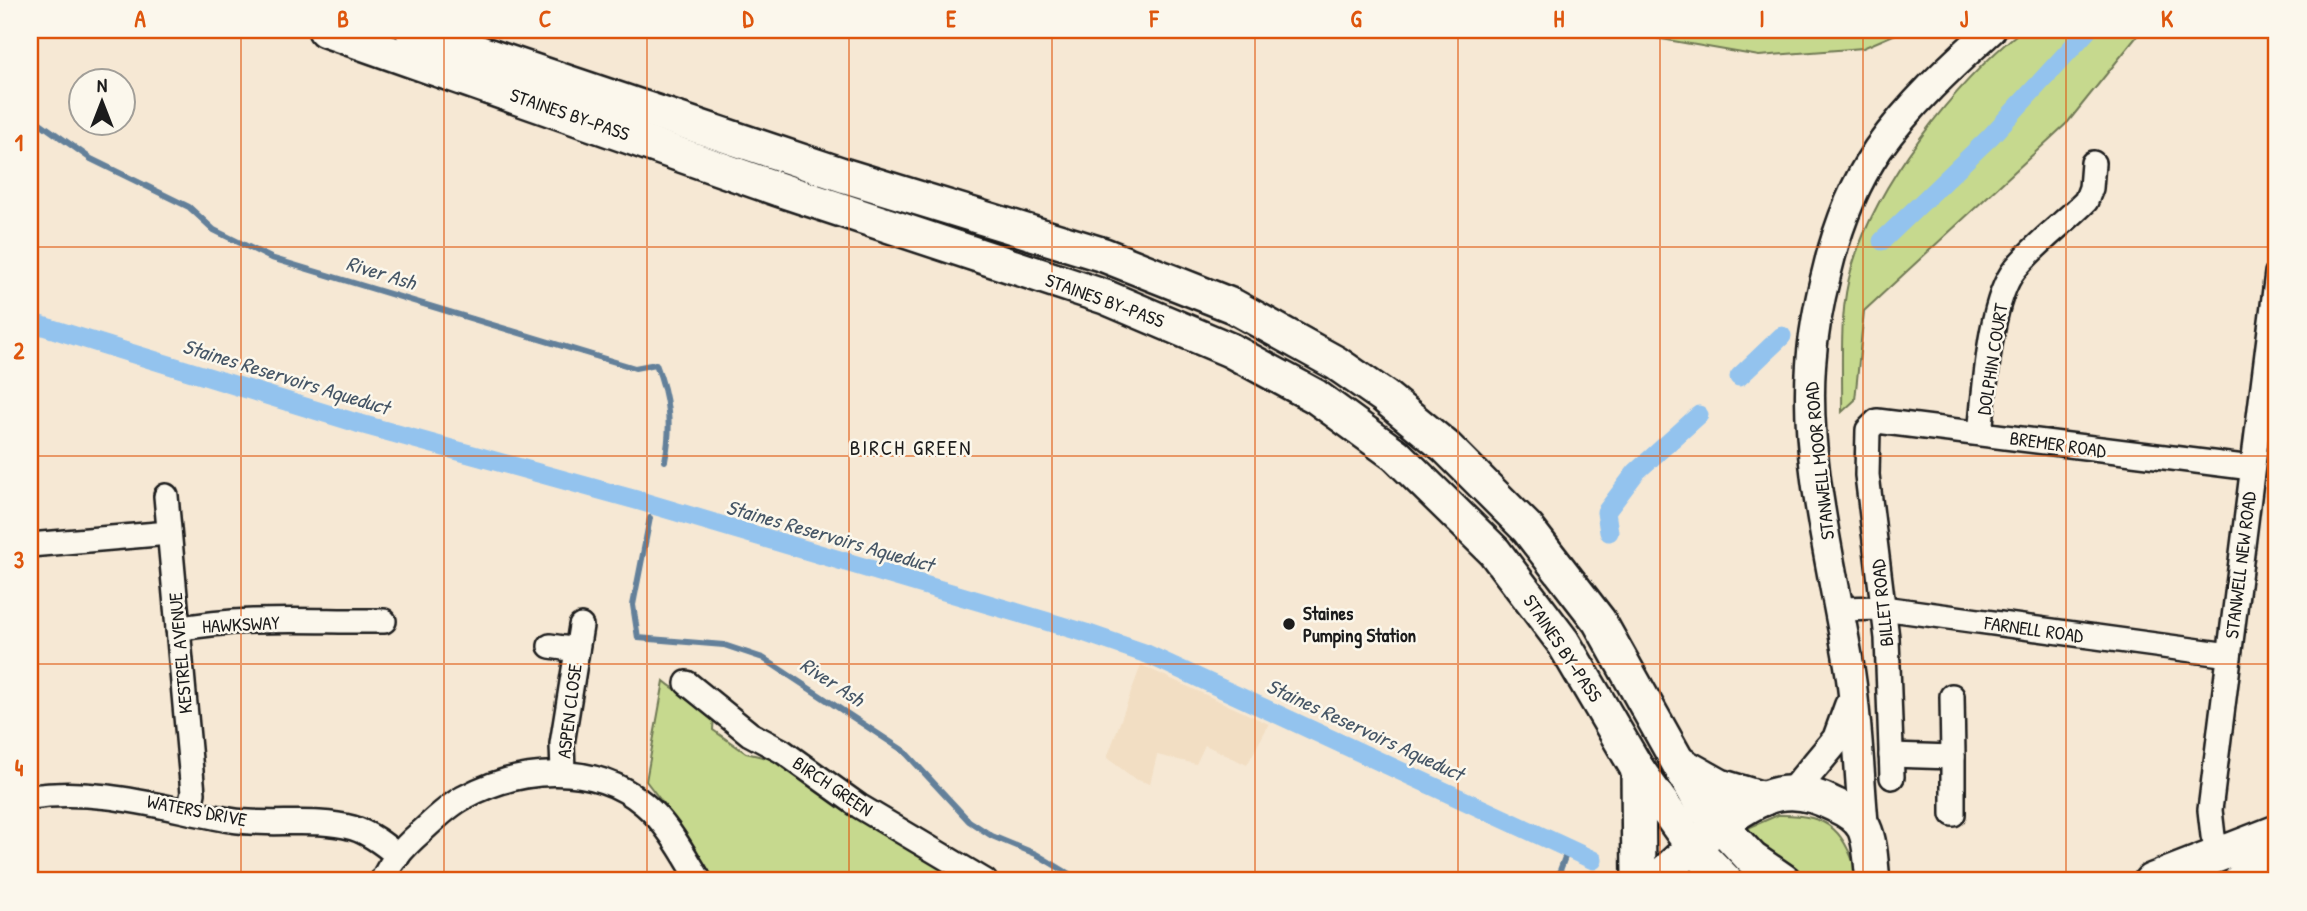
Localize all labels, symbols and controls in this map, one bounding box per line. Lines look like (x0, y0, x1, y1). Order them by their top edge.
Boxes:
text: A (134, 3, 146, 34)
text: B (337, 3, 349, 34)
text: C (539, 3, 551, 34)
text: D (743, 3, 755, 34)
text: E (946, 3, 957, 34)
text: F (1149, 3, 1160, 34)
text: G (1350, 3, 1362, 34)
text: H (1554, 3, 1565, 34)
text: I (1759, 3, 1765, 34)
text: J (1960, 3, 1969, 34)
text: K (2161, 3, 2174, 34)
north arrow (66, 66, 136, 136)
text: N (97, 72, 107, 98)
street label: STAINES BY-PASS (507, 81, 633, 147)
text: 1 (15, 127, 23, 158)
water label: River Ash (343, 248, 420, 297)
street label: STAINES BY-PASS (1042, 266, 1168, 334)
street label: DOLPHIN COURT (1970, 300, 2014, 417)
water label: Staines Reservoirs Aqueduct (179, 331, 395, 423)
text: 2 (14, 335, 25, 366)
street label: STANWELL MOOR ROAD (1798, 381, 1840, 541)
street label: BREMER ROAD (2008, 424, 2108, 464)
district label: BIRCH GREEN (850, 433, 972, 462)
street label: STANWELL NEW ROAD (2218, 490, 2262, 640)
water label: Staines Reservoirs Aqueduct (723, 492, 940, 580)
text: 3 (14, 544, 24, 575)
street label: BILLET ROAD (1865, 558, 1899, 648)
street label: STAINES BY-PASS (1517, 589, 1609, 707)
street label: KESTREL AVENUE (162, 591, 198, 715)
place label: Staines Pumping Station (1303, 600, 1417, 649)
street label: HAWKSWAY (201, 609, 281, 639)
street label: FARNELL ROAD (1982, 609, 2085, 649)
marker: Staines Pumping Station (1281, 616, 1297, 632)
water label: River Ash (795, 650, 871, 714)
street label: ASPEN CLOSE (550, 662, 588, 760)
water label: Staines Reservoirs Aqueduct (1262, 671, 1471, 789)
street label: BIRCH GREEN (788, 750, 878, 822)
text: 4 (15, 752, 24, 783)
street label: WATERS DRIVE (145, 788, 250, 833)

